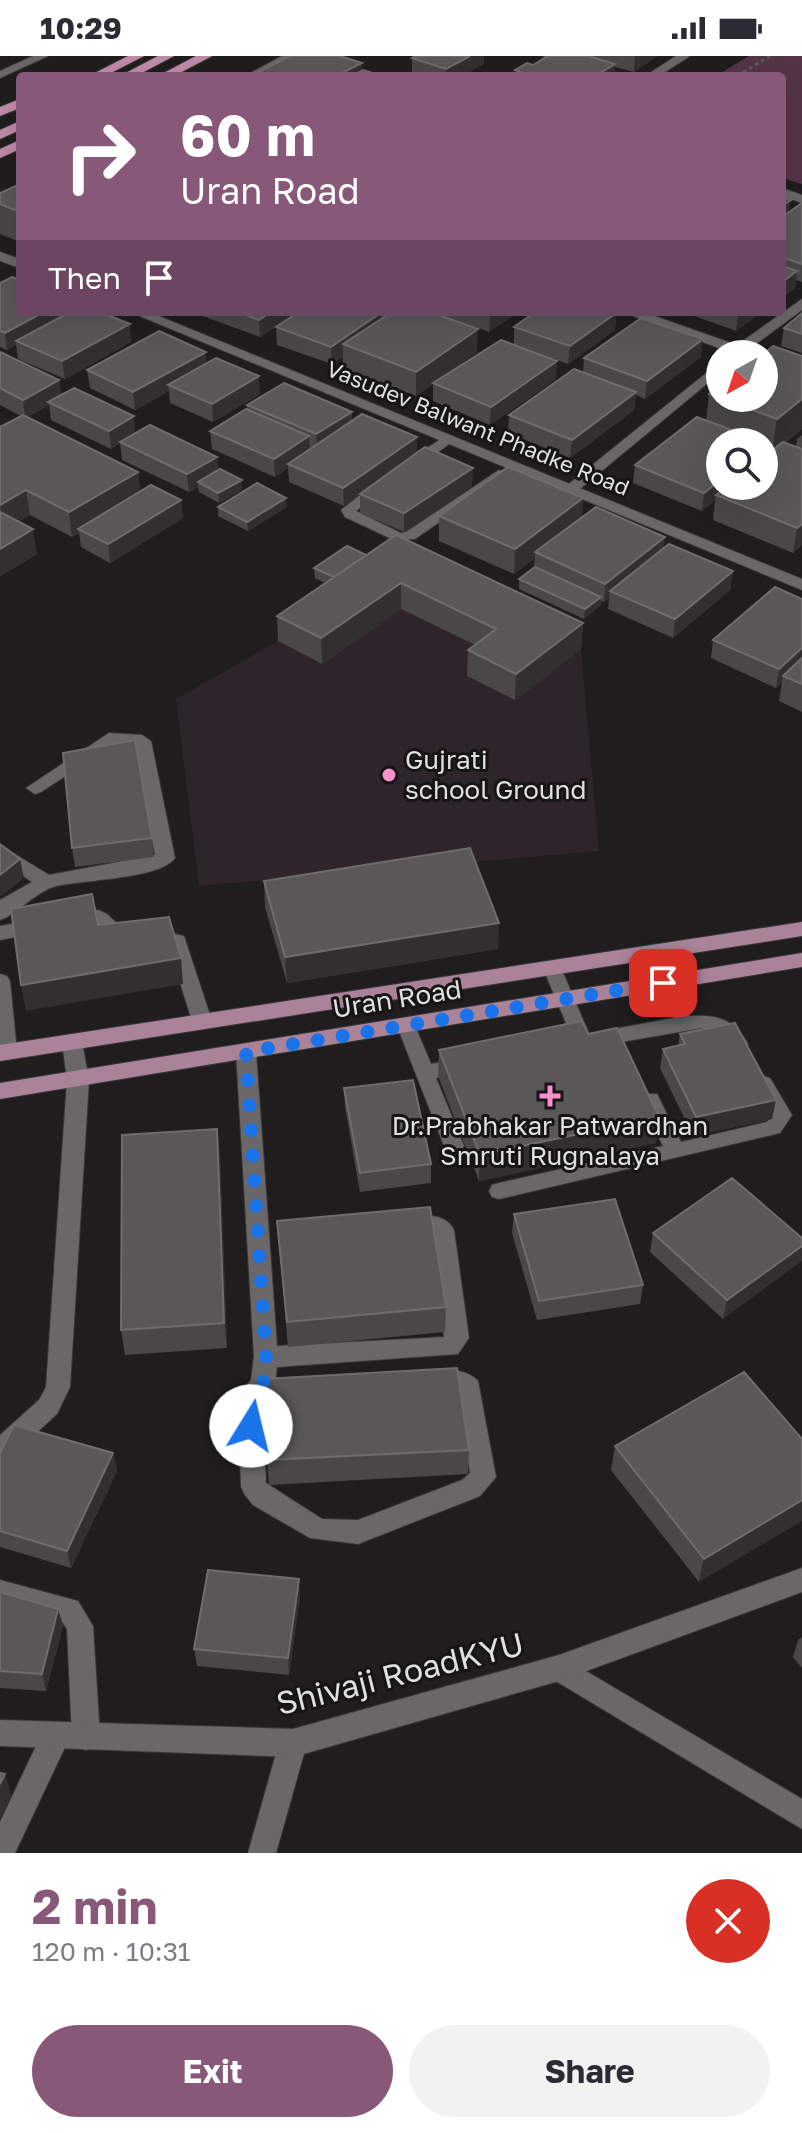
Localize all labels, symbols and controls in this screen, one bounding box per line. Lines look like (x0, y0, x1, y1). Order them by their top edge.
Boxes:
text: 10:29 (40, 10, 122, 46)
text: 60 m (180, 101, 315, 168)
icon: right (48, 104, 152, 208)
text: Uran Road (180, 169, 360, 212)
icon: arrive (137, 256, 181, 300)
text: Then (48, 260, 121, 296)
north arrow (706, 340, 778, 412)
map controls (706, 340, 778, 500)
street label: Vasudev Balwant Phadke Road (323, 354, 633, 501)
button: search (706, 428, 778, 500)
place label: Gujrati school Ground (405, 744, 586, 805)
marker: Gujrati school Ground (380, 766, 398, 784)
pin (629, 949, 697, 1017)
icon: arrive (641, 961, 685, 1005)
street label: Uran Road (330, 973, 463, 1024)
marker: Dr.Prabhakar Patwardhan Smruti Rugnalaya (539, 1085, 561, 1107)
place label: Dr.Prabhakar Patwardhan Smruti Rugnalaya (392, 1110, 708, 1171)
position arrow (209, 1384, 293, 1468)
street label: Shivaji RoadKYU (272, 1624, 527, 1722)
text: 2 min (32, 1877, 157, 1935)
button: close (686, 1879, 770, 1963)
text: 120 m · 10:31 (32, 1936, 190, 1967)
button: Exit (32, 2025, 393, 2117)
button: Share (409, 2025, 770, 2117)

